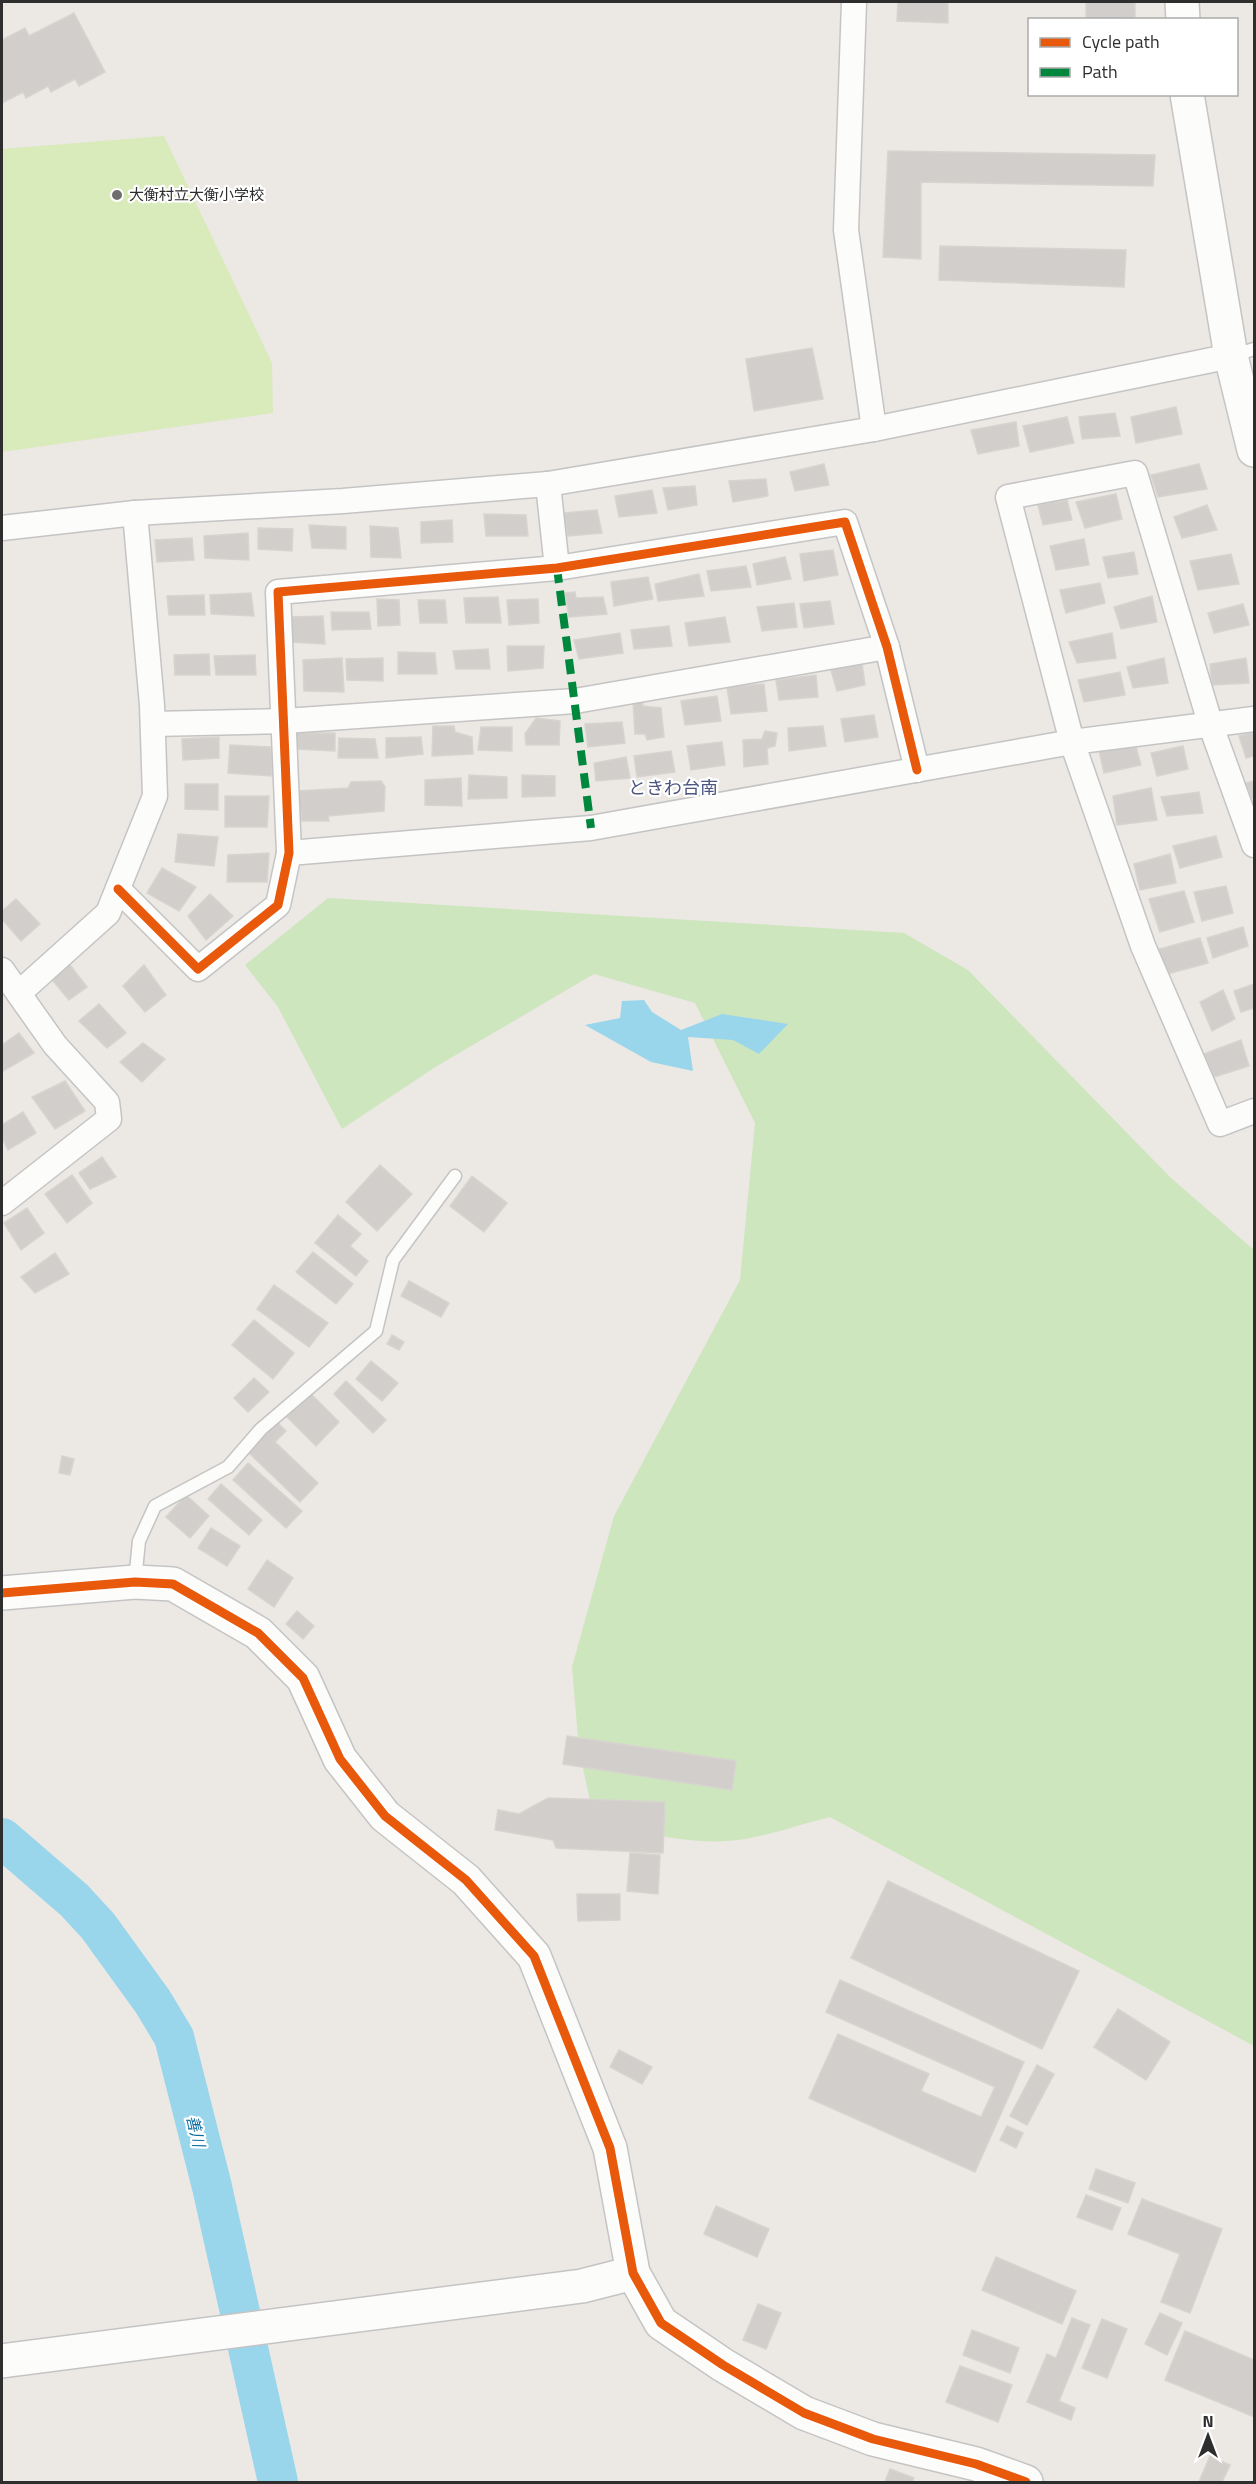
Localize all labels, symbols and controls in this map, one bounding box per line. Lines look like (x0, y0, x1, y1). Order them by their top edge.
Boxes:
legend (1028, 18, 1238, 96)
text: Cycle path (1082, 28, 1160, 55)
text: Path (1082, 58, 1118, 85)
place label: 大衡村立大衡小学校 (129, 183, 264, 206)
marker: 大衡村立大衡小学校 (110, 188, 124, 202)
district label: ときわ台南 (628, 774, 718, 801)
water label: 善川 (181, 2113, 212, 2151)
north arrow (1178, 2406, 1238, 2466)
text: N (1202, 2409, 1214, 2433)

